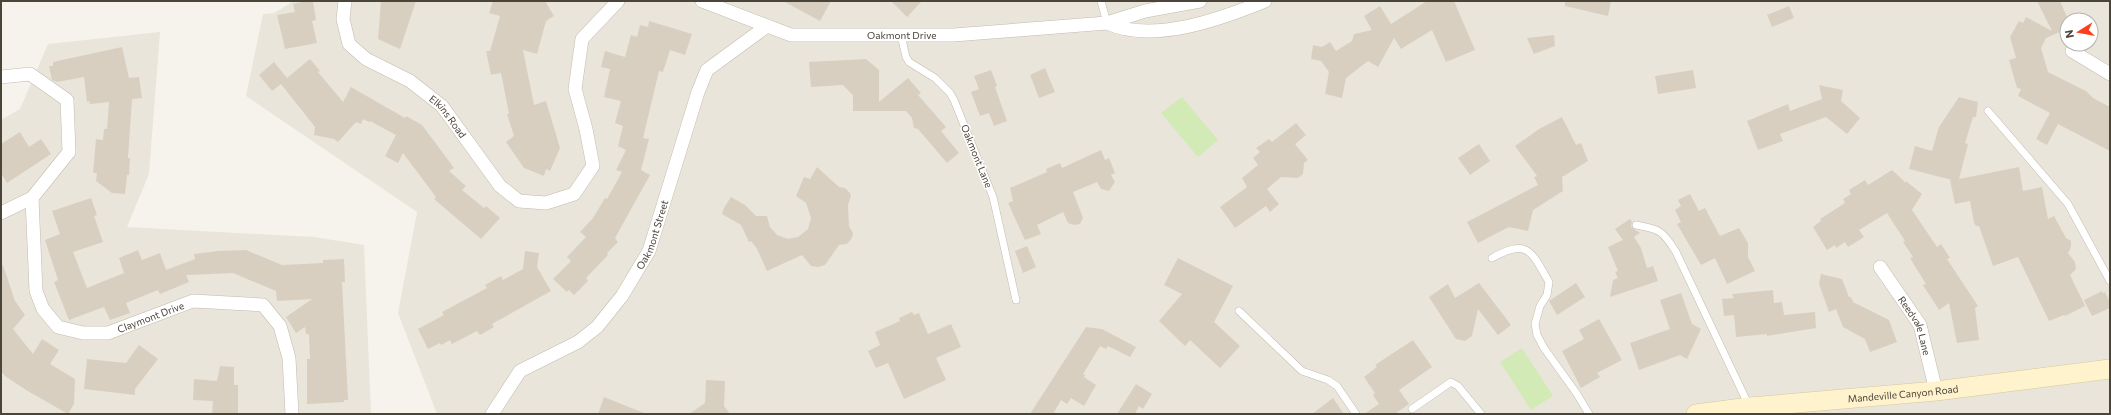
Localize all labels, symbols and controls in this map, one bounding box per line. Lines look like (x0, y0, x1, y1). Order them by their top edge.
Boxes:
north arrow (2059, 12, 2099, 52)
street label: Oakmont Drive (867, 29, 936, 41)
text: N (2062, 29, 2076, 39)
street label: Elkins Road (427, 92, 469, 140)
street label: Oakmont Lane (959, 123, 995, 189)
street label: Oakmont Street (633, 198, 670, 272)
street label: Reedvale Lane (1896, 294, 1933, 356)
street label: Claymont Drive (115, 299, 186, 335)
street label: Mandeville Canyon Road (1847, 382, 1959, 405)

